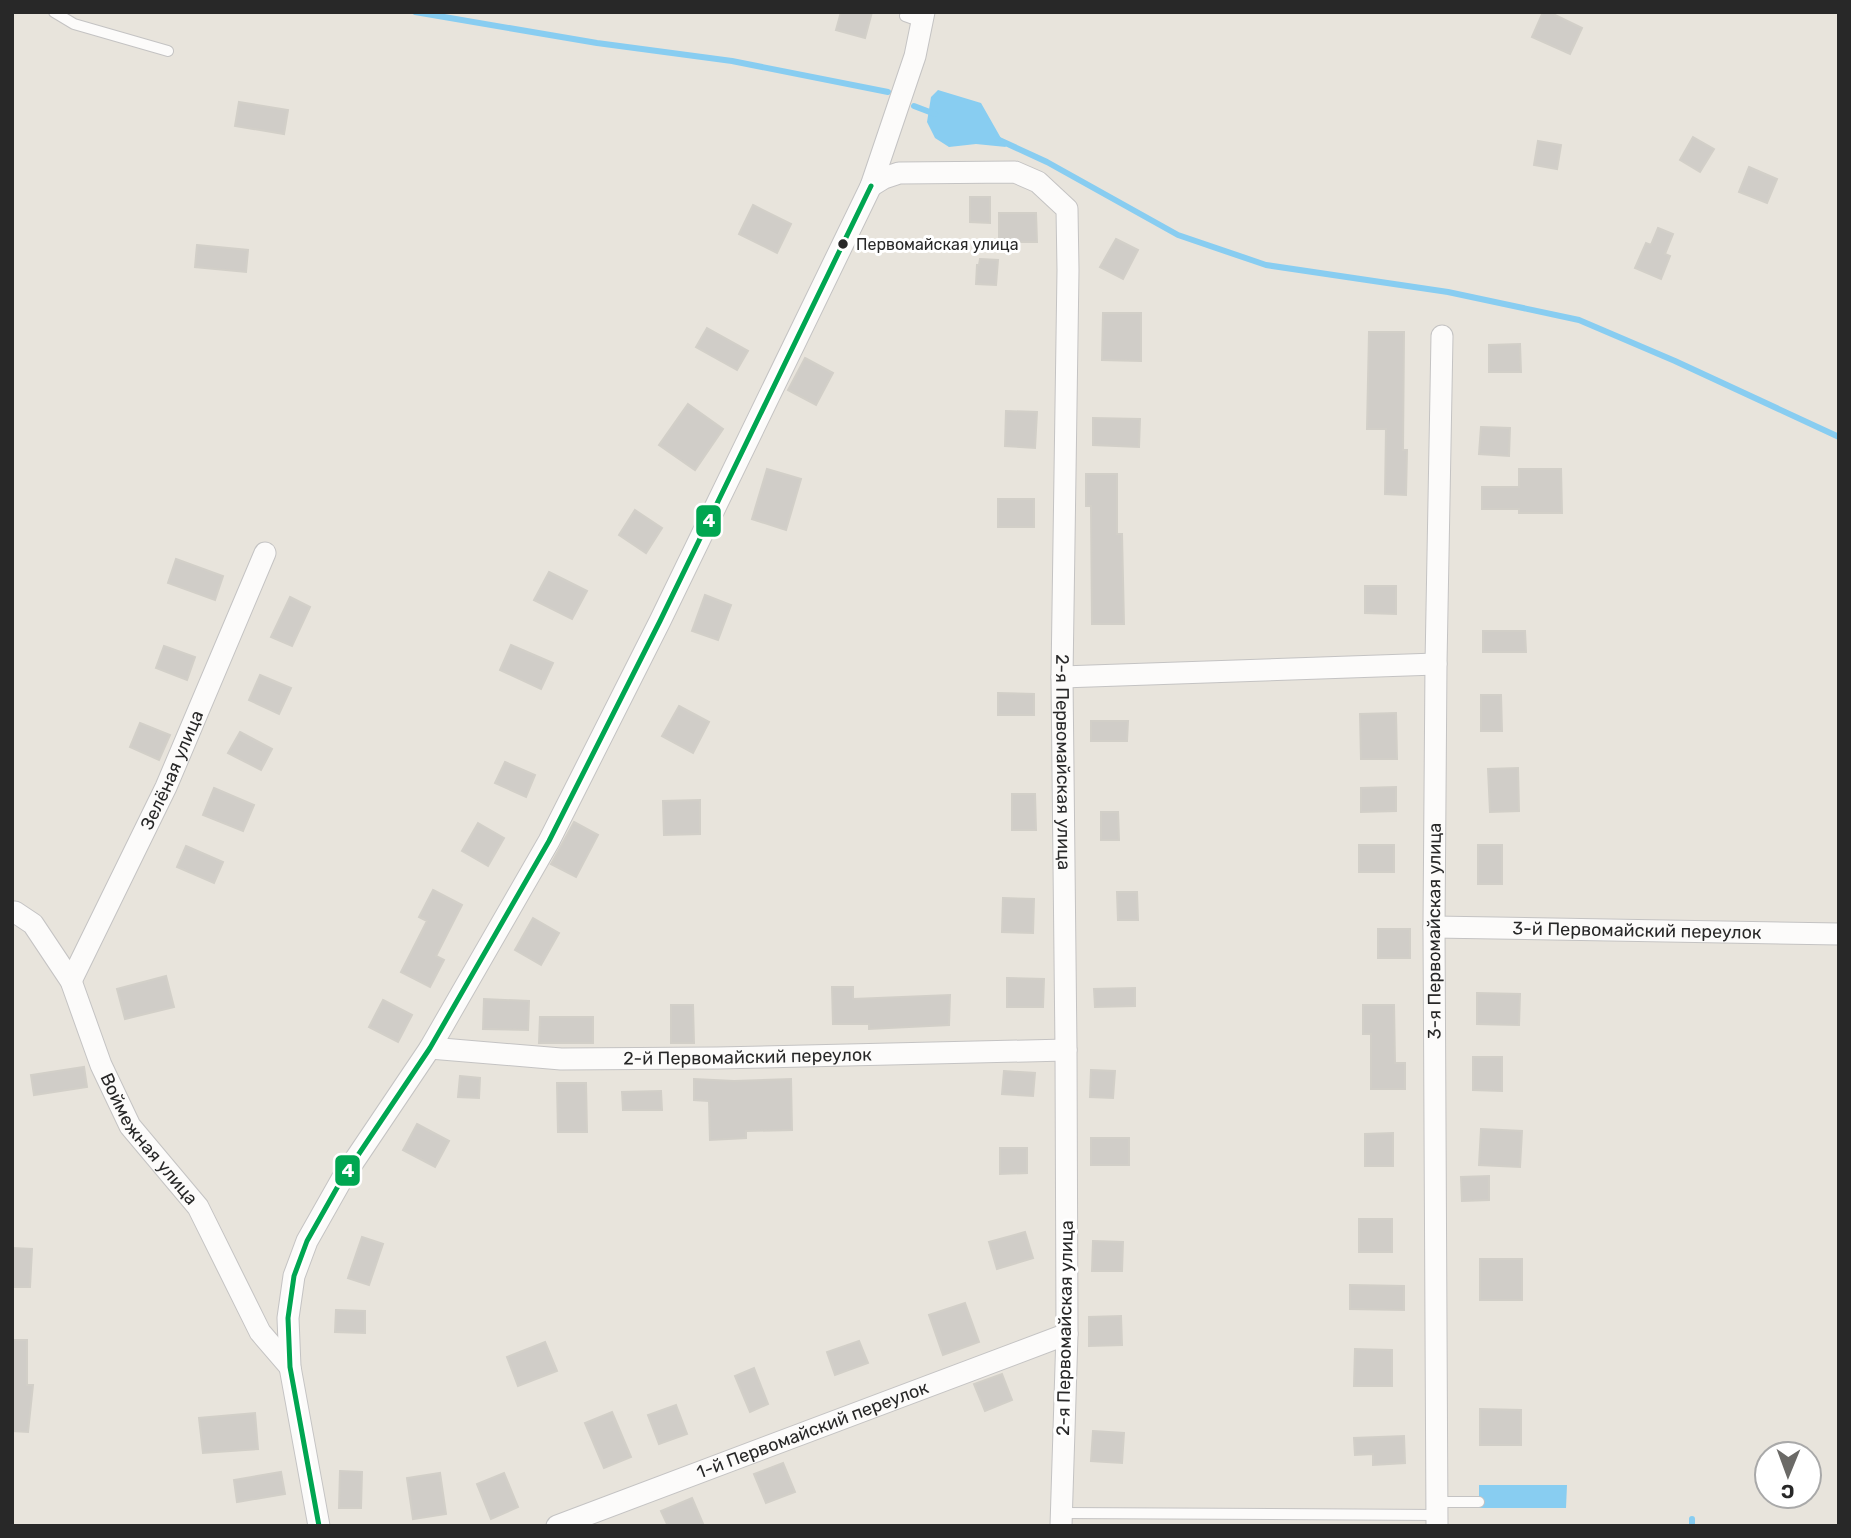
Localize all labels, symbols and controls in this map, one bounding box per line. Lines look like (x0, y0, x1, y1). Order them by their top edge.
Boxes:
place label: Первомайская улица (856, 235, 1018, 254)
marker: Первомайская улица (836, 237, 850, 251)
line badge: 4 (695, 504, 722, 538)
text: 4 (703, 509, 716, 532)
street label: 2-я Первомайская улица (1051, 654, 1075, 870)
street label: Зелёная улица (136, 707, 208, 833)
street label: 3-я Первомайская улица (1423, 823, 1446, 1039)
street label: 3-й Первомайский переулок (1512, 917, 1762, 944)
street label: 2-й Первомайский переулок (623, 1043, 872, 1070)
street label: Воймежная улица (95, 1069, 202, 1209)
line badge: 4 (334, 1154, 361, 1187)
text: 4 (342, 1159, 355, 1182)
street label: 2-я Первомайская улица (1052, 1220, 1078, 1436)
street label: 1-й Первомайский переулок (693, 1376, 932, 1483)
north arrow (1753, 1440, 1823, 1510)
text: С (1781, 1480, 1795, 1503)

